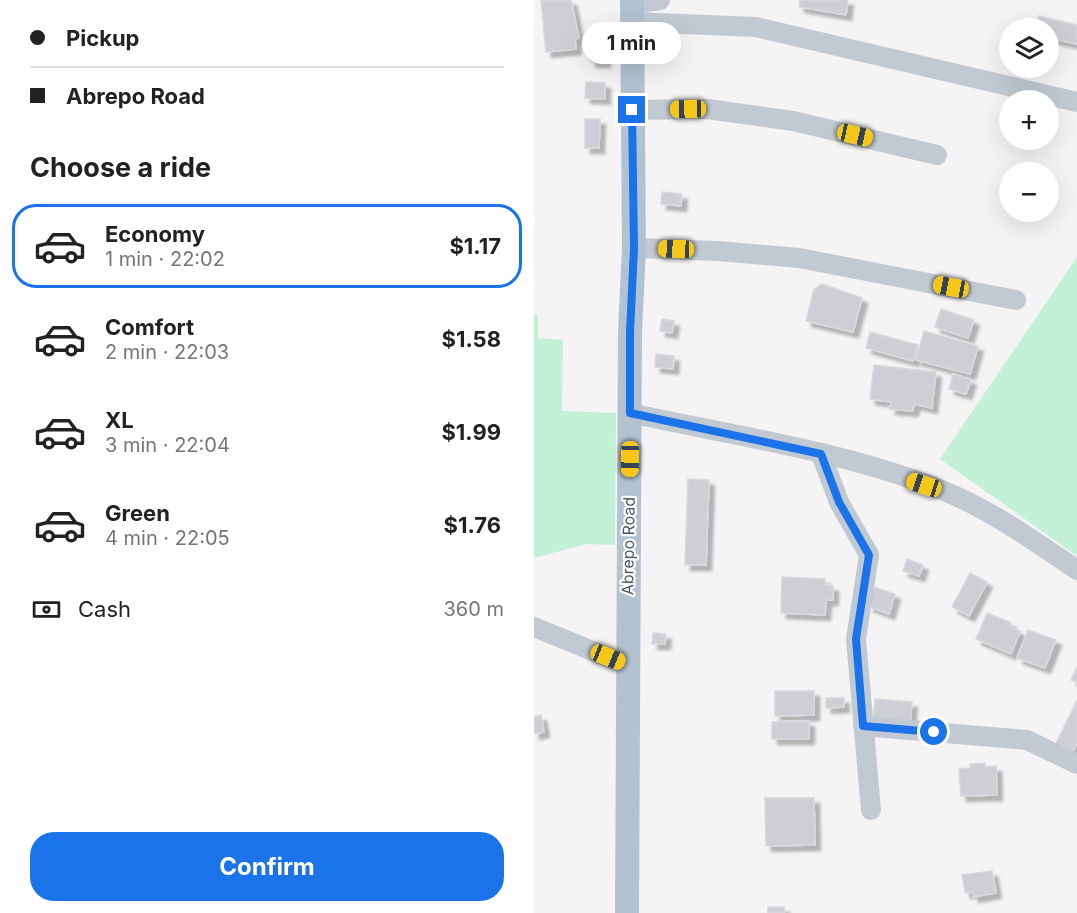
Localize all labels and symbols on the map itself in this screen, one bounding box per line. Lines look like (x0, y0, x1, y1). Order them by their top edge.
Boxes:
callout: 1 min (582, 23, 682, 65)
route end (618, 96, 645, 123)
car (670, 100, 706, 118)
car (835, 122, 875, 148)
car (658, 239, 694, 259)
car (932, 275, 970, 299)
car (621, 441, 639, 477)
car (904, 471, 944, 499)
street label: Abrepo Road (617, 497, 639, 595)
car (588, 642, 628, 672)
route start (920, 718, 947, 745)

